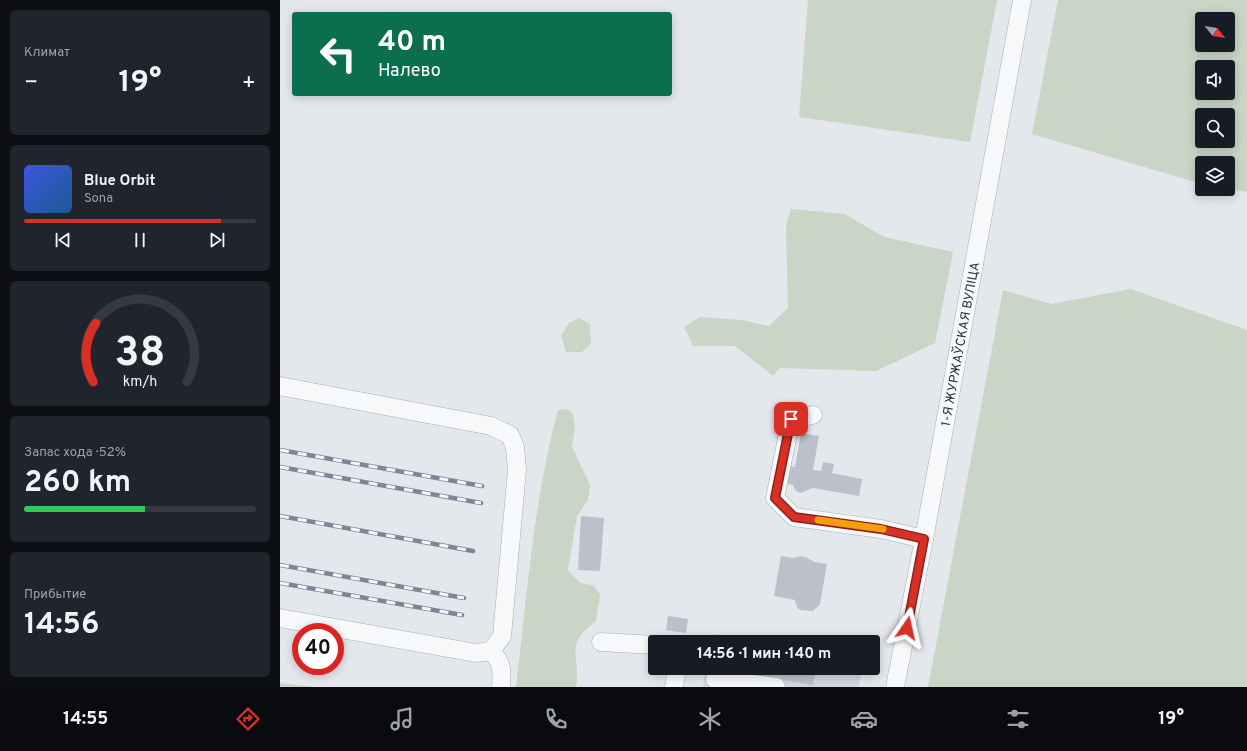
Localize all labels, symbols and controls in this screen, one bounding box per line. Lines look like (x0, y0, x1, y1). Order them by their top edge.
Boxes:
north arrow (1195, 12, 1235, 52)
map controls (1195, 12, 1235, 196)
text: 40 m (378, 25, 446, 61)
icon: left (312, 28, 364, 80)
text: Климат (24, 45, 70, 61)
text: Налево (378, 60, 441, 83)
button: sound (1195, 60, 1235, 100)
text: 19° (119, 65, 161, 102)
text: − (24, 70, 38, 97)
text: + (242, 70, 256, 97)
button: search (1195, 108, 1235, 148)
button: layers (1195, 156, 1235, 196)
text: Blue Orbit (84, 172, 155, 191)
text: Sona (84, 191, 113, 207)
icon: previous (52, 229, 74, 251)
icon: pause (129, 229, 151, 251)
icon: next (206, 229, 228, 251)
street label: 1-Я ЖУРЖАЎСКАЯ ВУЛІЦА (939, 261, 984, 428)
text: 38 (114, 327, 166, 380)
text: km/h (123, 372, 157, 390)
pin (774, 402, 808, 436)
icon: arrive (780, 408, 802, 430)
text: Запас хода · 52% (24, 445, 126, 461)
text: 260 km (24, 465, 131, 502)
text: Прибытие (24, 587, 86, 603)
text: 14:56 (24, 607, 99, 644)
position arrow (886, 607, 928, 649)
speed limit sign: 40 (292, 623, 344, 675)
text: 14:56 · 1 мин · 140 m (697, 645, 831, 664)
icon: directions (234, 705, 262, 733)
icon: music (388, 705, 416, 733)
icon: phone (542, 705, 570, 733)
icon: climate (696, 705, 724, 733)
icon: car (850, 705, 878, 733)
icon: filters (1004, 705, 1032, 733)
text: 14:55 (63, 708, 108, 731)
text: 19° (1158, 708, 1184, 731)

